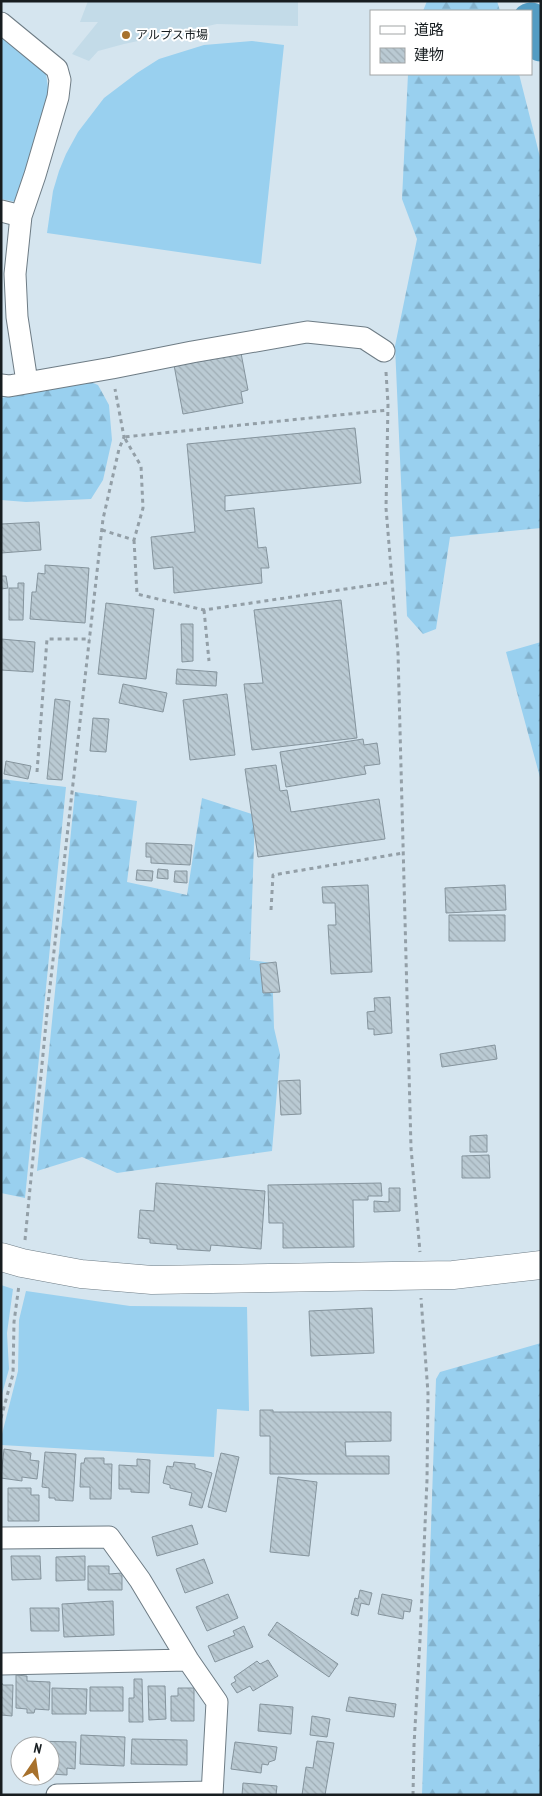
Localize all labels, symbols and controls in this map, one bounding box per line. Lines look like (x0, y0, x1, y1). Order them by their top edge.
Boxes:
legend (370, 10, 532, 75)
text: 道路 (414, 20, 444, 39)
place label: アルプス市場 (136, 27, 208, 42)
marker: アルプス市場 (120, 29, 132, 41)
text: 建物 (414, 45, 444, 64)
north arrow (10, 1736, 60, 1786)
text: N (32, 1739, 44, 1758)

